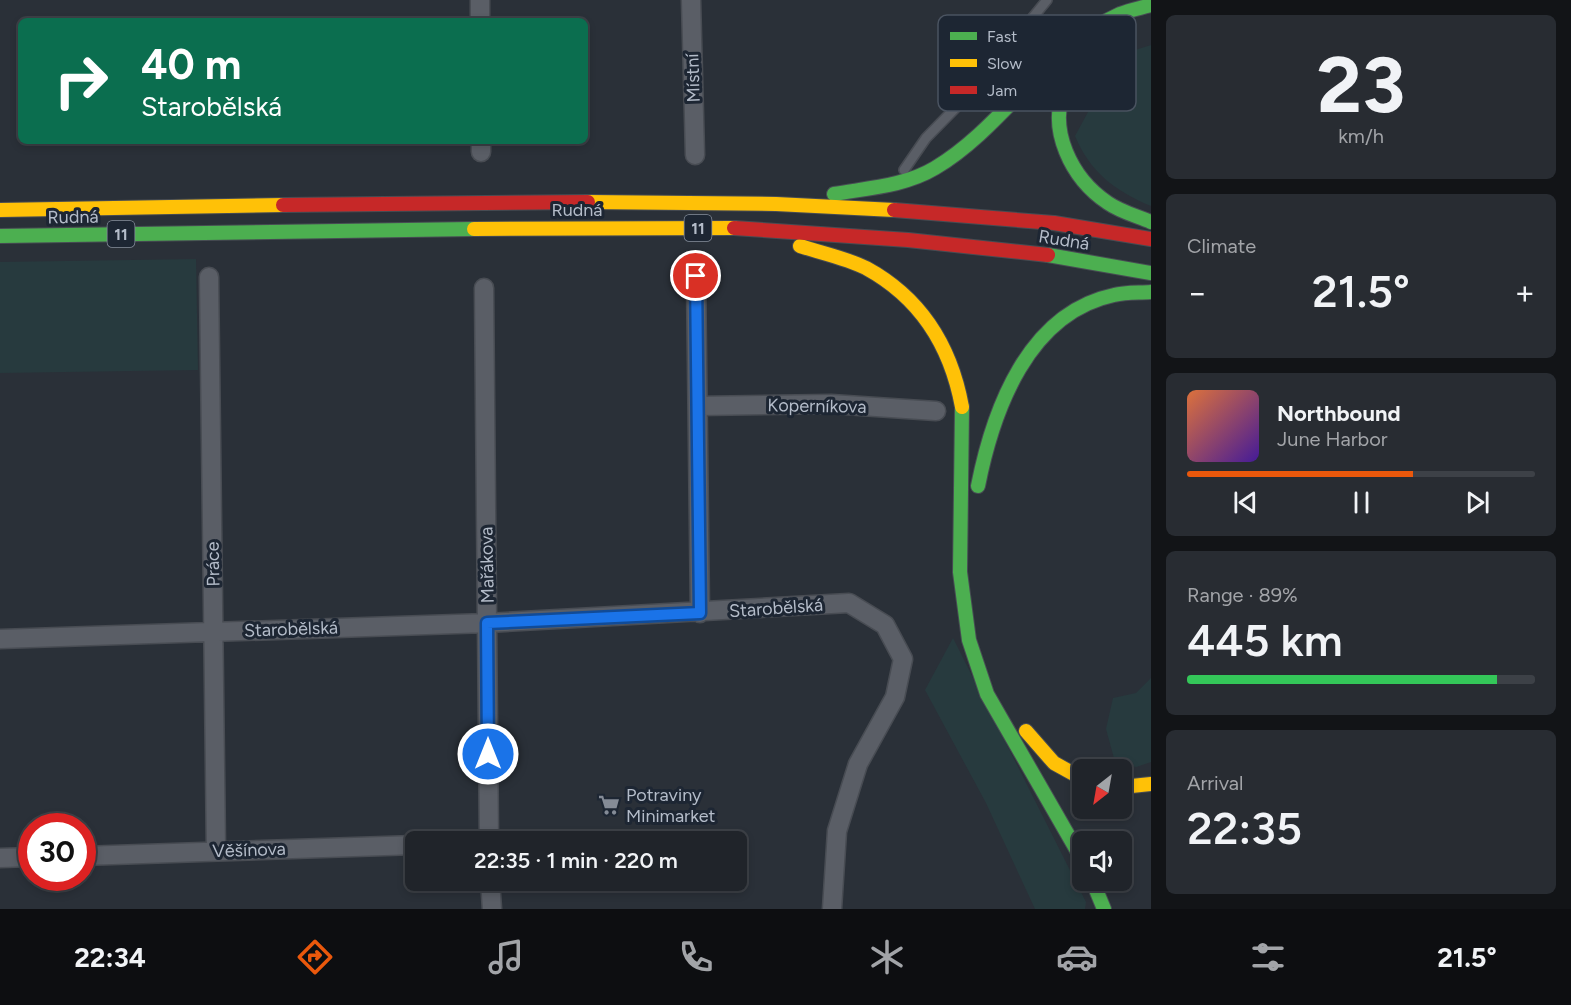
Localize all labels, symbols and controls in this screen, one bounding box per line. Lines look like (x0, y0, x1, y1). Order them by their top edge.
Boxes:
legend (938, 15, 1136, 111)
text: Fast (987, 27, 1017, 46)
text: 23 (1317, 38, 1405, 132)
text: 40 m (141, 39, 241, 90)
icon: right (42, 42, 120, 120)
street label: Místní (681, 52, 705, 103)
text: Slow (987, 54, 1022, 73)
text: Jam (987, 81, 1017, 100)
text: Starobělská (141, 90, 282, 123)
text: km/h (1338, 124, 1384, 148)
street label: Rudná (551, 199, 603, 221)
street label: Rudná (47, 206, 99, 228)
road number: 11 (684, 215, 712, 241)
road number: 11 (108, 221, 134, 247)
street label: Rudná (1037, 225, 1091, 255)
text: Climate (1187, 234, 1256, 258)
pin (670, 250, 721, 301)
icon: arrive (679, 259, 712, 292)
text: 21.5° (1312, 264, 1410, 318)
text: − (1187, 273, 1208, 312)
text: + (1514, 273, 1535, 312)
street label: Koperníkova (767, 394, 867, 418)
text: Northbound (1277, 400, 1401, 427)
text: June Harbor (1277, 427, 1388, 451)
icon: previous (1229, 486, 1262, 519)
icon: pause (1345, 486, 1378, 519)
icon: next (1461, 486, 1494, 519)
street label: Mařákova (475, 526, 499, 604)
street label: Práce (202, 541, 224, 587)
text: Range · 89% (1187, 583, 1298, 607)
street label: Starobělská (728, 594, 824, 622)
text: 445 km (1187, 613, 1343, 667)
street label: Starobělská (244, 616, 338, 642)
position arrow (456, 722, 520, 786)
north arrow (1072, 759, 1132, 819)
map controls (1072, 759, 1132, 891)
text: Arrival (1187, 771, 1243, 795)
place label: Potraviny Minimarket (626, 784, 716, 827)
supermarket icon: Potraviny Minimarket (597, 793, 621, 817)
text: 22:35 (1187, 801, 1302, 855)
speed limit sign: 30 (18, 813, 96, 891)
button: sound (1072, 831, 1132, 891)
street label: Věšínova (212, 838, 286, 862)
text: 22:35 · 1 min · 220 m (474, 847, 678, 874)
icon: directions (294, 936, 336, 978)
icon: music (485, 936, 527, 978)
icon: phone (675, 936, 717, 978)
icon: climate (866, 936, 908, 978)
icon: car (1056, 936, 1098, 978)
icon: filters (1247, 936, 1289, 978)
text: 22:34 (74, 941, 146, 974)
text: 21.5° (1437, 941, 1497, 974)

